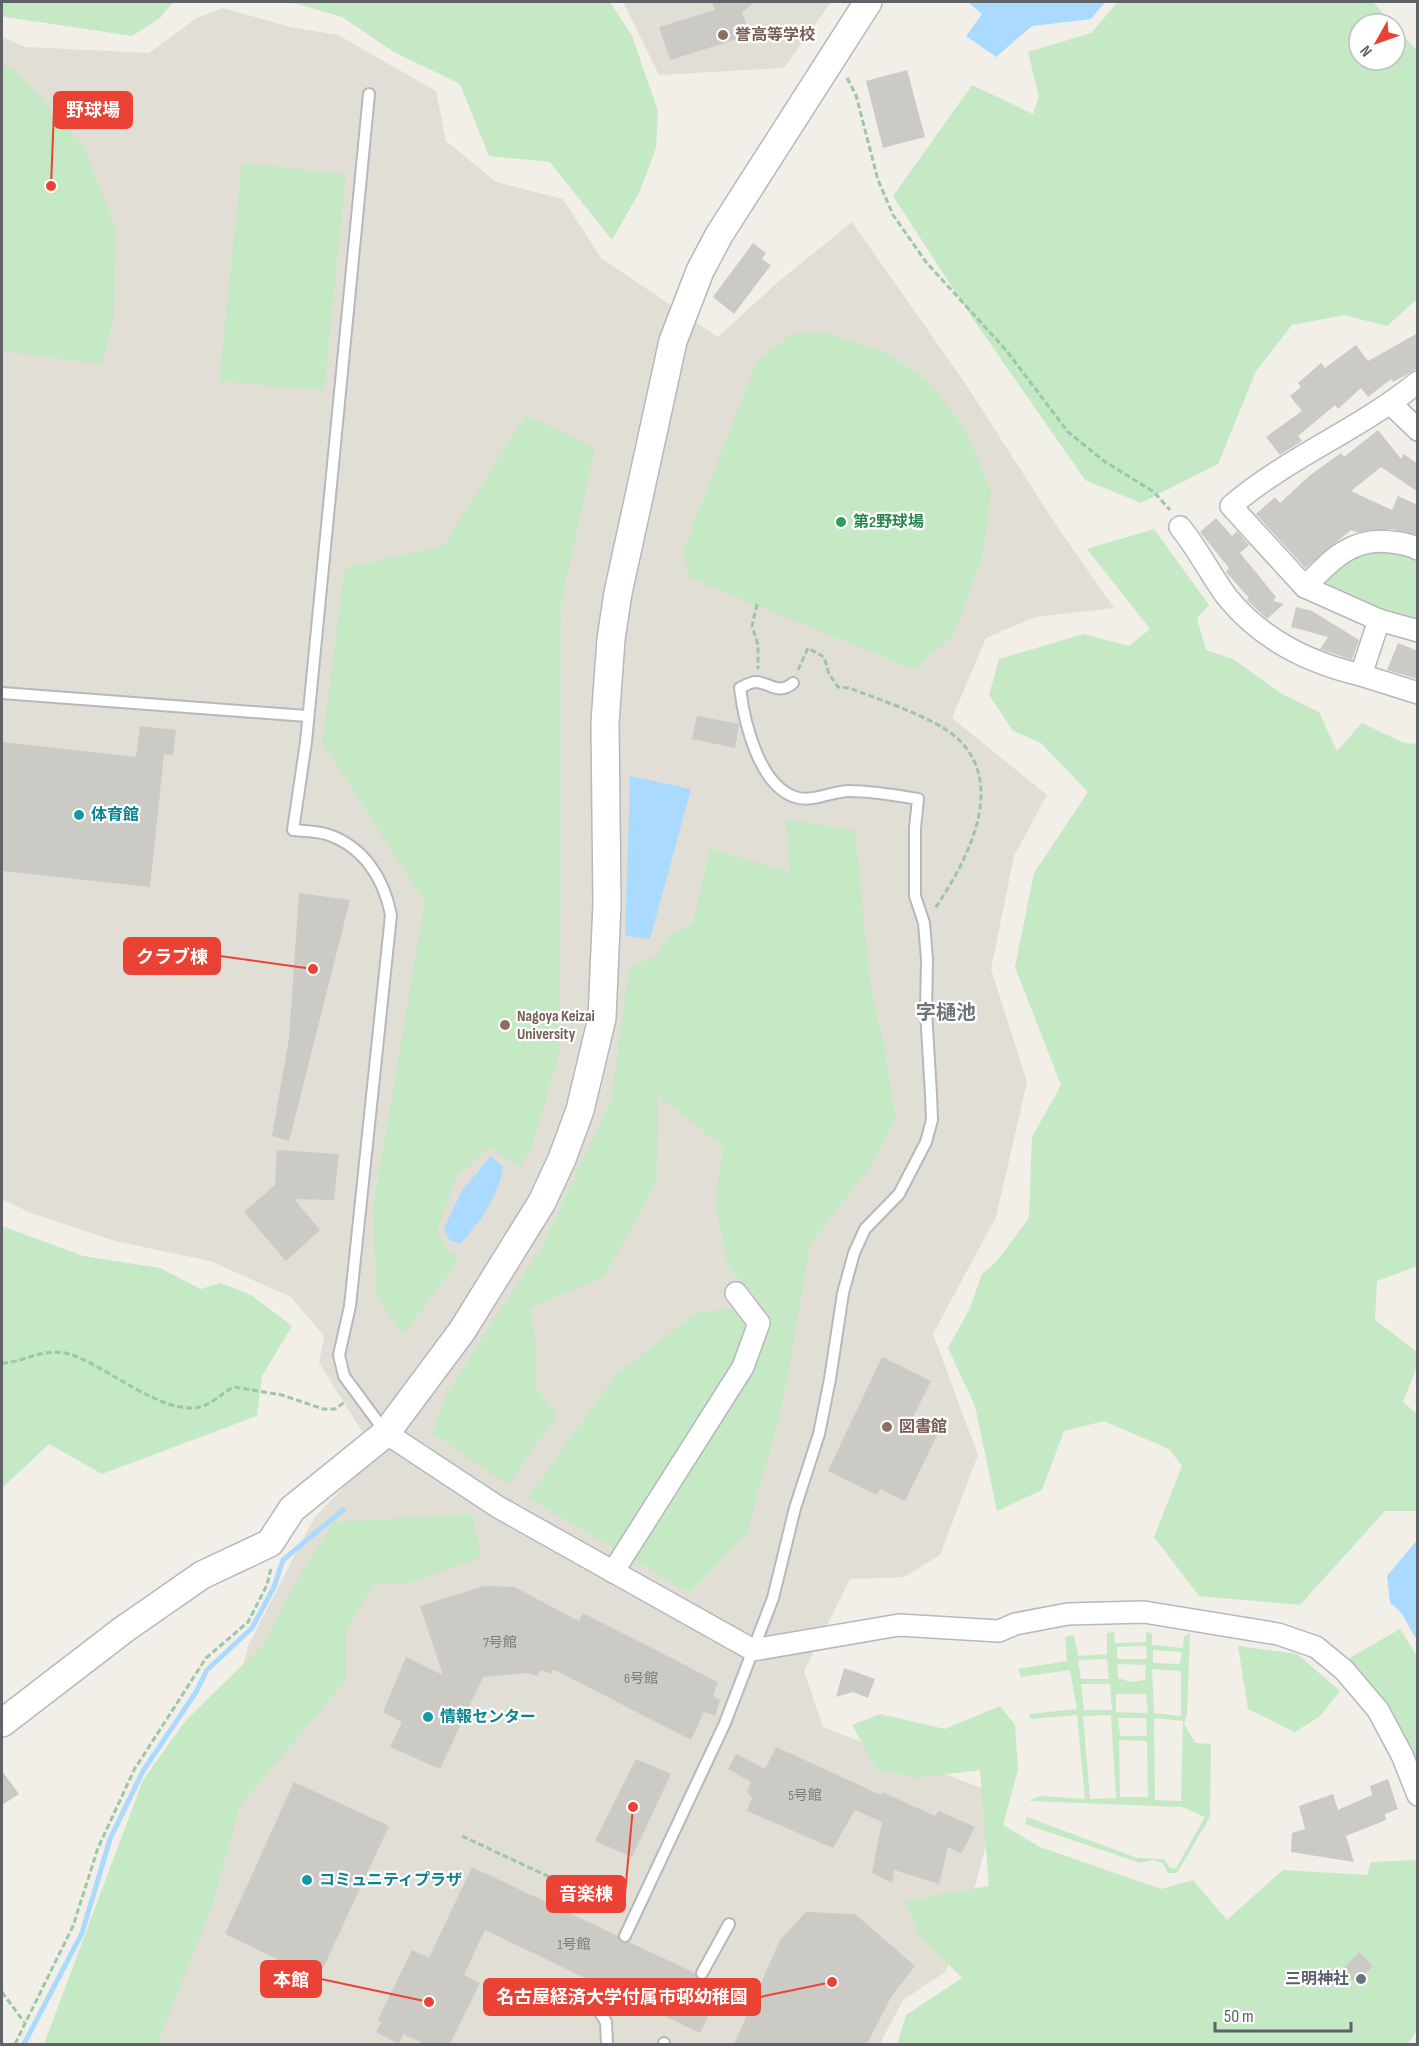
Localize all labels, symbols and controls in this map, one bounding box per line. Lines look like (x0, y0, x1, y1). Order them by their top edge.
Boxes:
north arrow (1347, 12, 1407, 72)
place label: 誉高等学校 (735, 26, 815, 45)
marker: 誉高等学校 (716, 28, 730, 42)
text: N (1357, 41, 1377, 60)
callout: 野球場 (54, 92, 132, 128)
text: 野球場 (66, 100, 120, 121)
place label: 第2野球場 (853, 513, 924, 532)
marker: 第2野球場 (834, 515, 848, 529)
place label: 体育館 (91, 806, 139, 825)
marker: 体育館 (72, 808, 86, 822)
callout: クラブ棟 (124, 938, 220, 974)
text: クラブ棟 (136, 947, 208, 968)
district label: 字樋池 (916, 1001, 976, 1025)
place label: Nagoya Keizai University (517, 1007, 595, 1044)
marker: Nagoya Keizai University (498, 1018, 512, 1032)
place label: 図書館 (899, 1418, 947, 1437)
marker: 図書館 (880, 1420, 894, 1434)
house number: 7号館 (483, 1634, 517, 1651)
house number: 6号館 (624, 1670, 658, 1687)
place label: 情報センター (440, 1708, 536, 1727)
marker: 情報センター (421, 1710, 435, 1724)
house number: 5号館 (788, 1787, 822, 1804)
place label: コミュニティプラザ (319, 1871, 462, 1890)
marker: コミュニティプラザ (300, 1873, 314, 1887)
callout: 音楽棟 (547, 1876, 625, 1912)
text: 音楽棟 (559, 1884, 613, 1905)
house number: 1号館 (558, 1936, 590, 1953)
callout: 本館 (261, 1961, 321, 1997)
place label: 三明神社 (1285, 1969, 1349, 1989)
text: 本館 (273, 1970, 309, 1991)
marker: 三明神社 (1354, 1972, 1368, 1986)
callout: 名古屋経済大学付属市邨幼稚園 (484, 1979, 760, 2015)
text: 名古屋経済大学付属市邨幼稚園 (496, 1987, 748, 2008)
scale bar (1215, 1995, 1352, 2033)
text: 50 m (1224, 2006, 1254, 2027)

